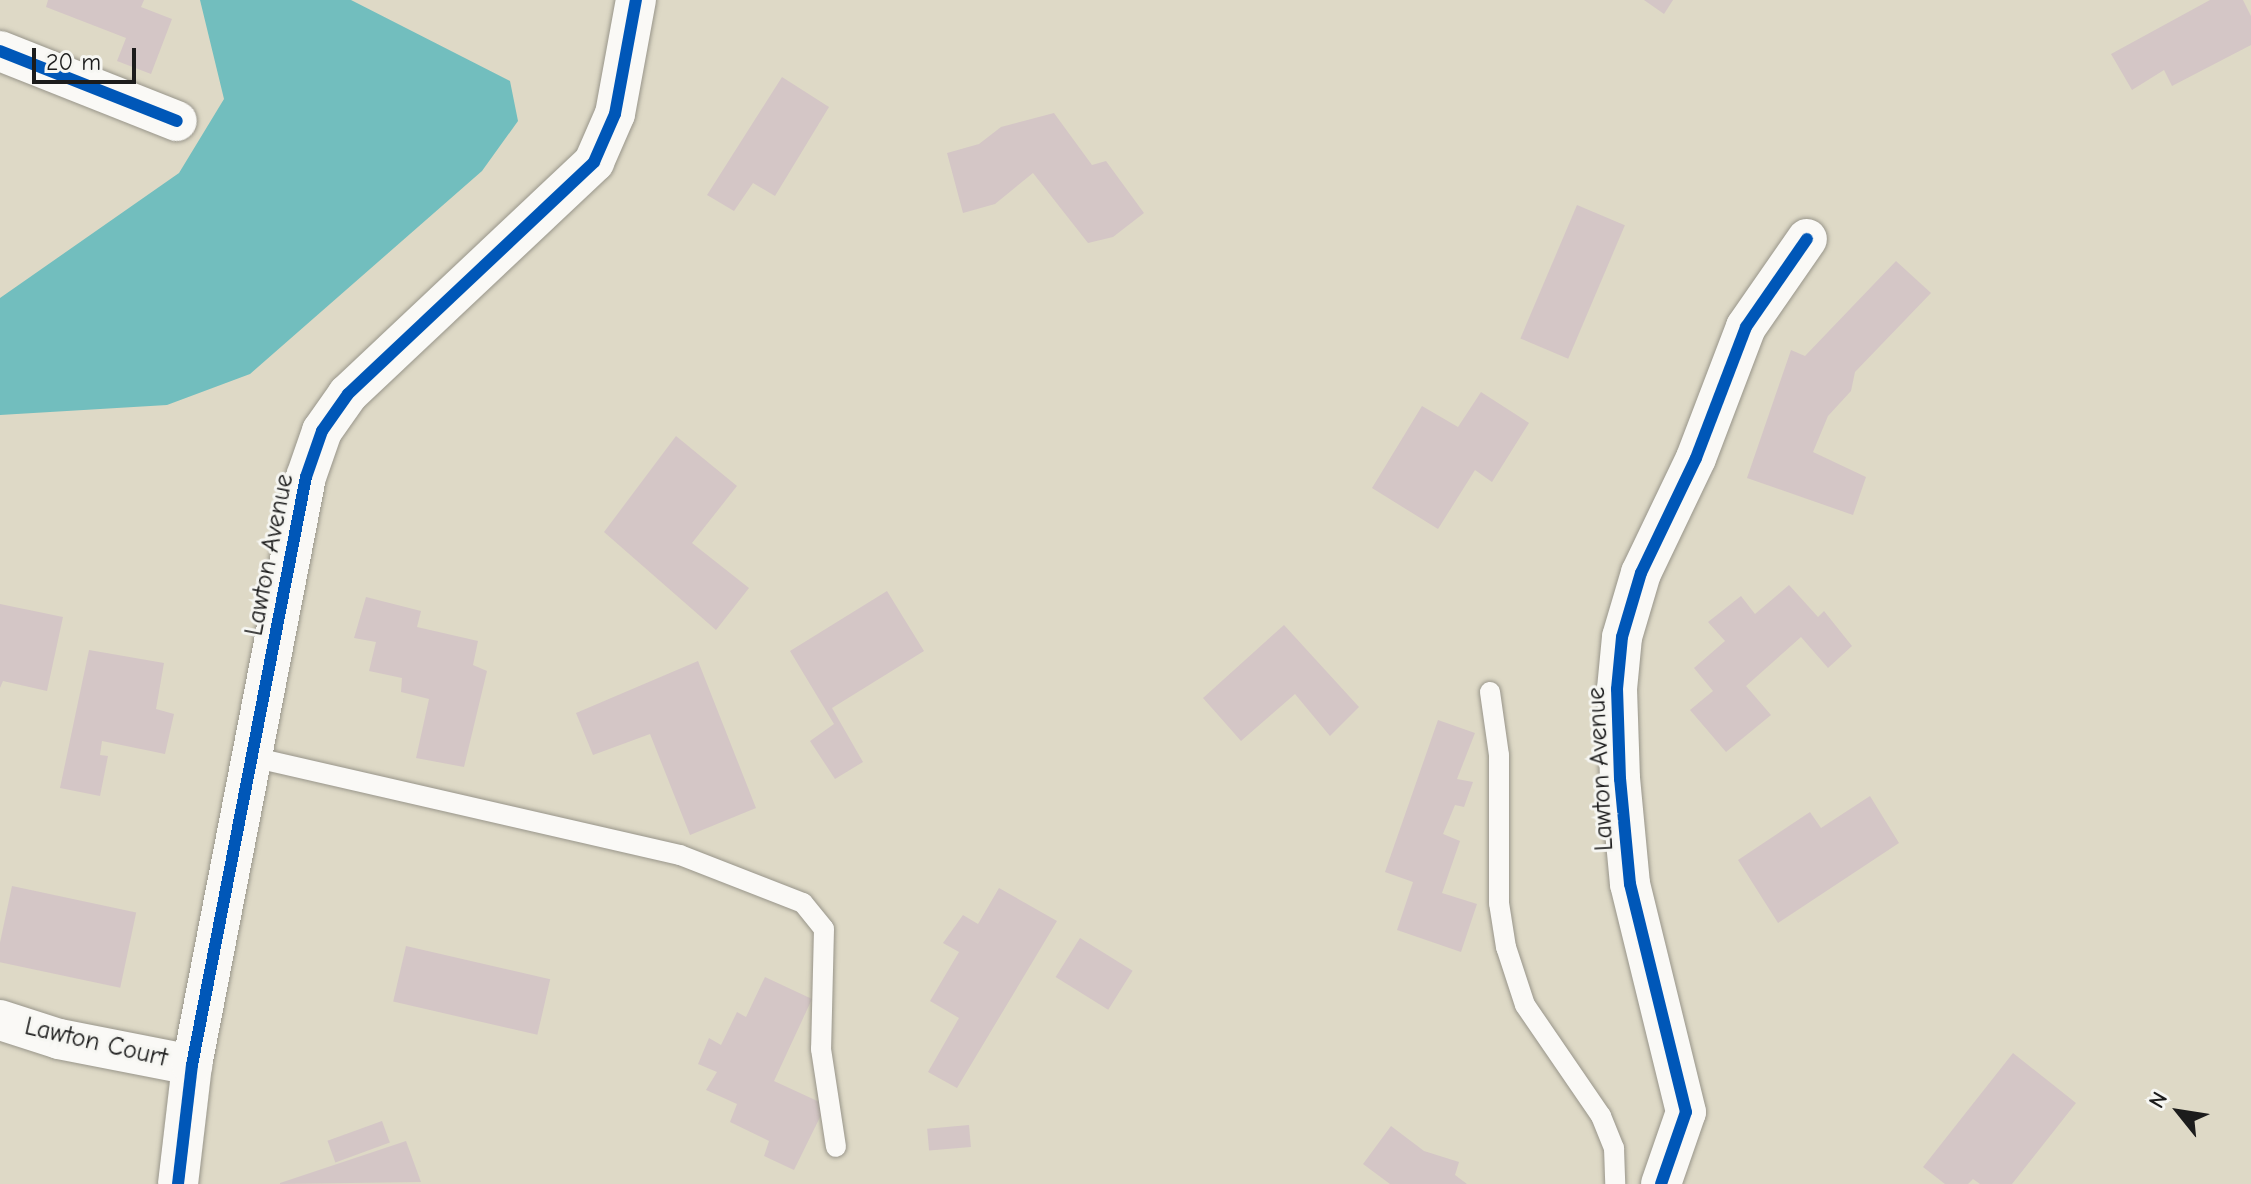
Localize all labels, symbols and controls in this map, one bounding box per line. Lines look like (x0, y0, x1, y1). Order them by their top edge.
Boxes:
scale bar (36, 32, 140, 82)
text: 20 m (46, 48, 101, 76)
street label: Lawton Avenue (239, 471, 301, 639)
street label: Lawton Avenue (1581, 686, 1621, 852)
street label: Lawton Court (21, 1011, 171, 1075)
north arrow (2139, 1072, 2219, 1152)
text: N (2143, 1087, 2173, 1113)

